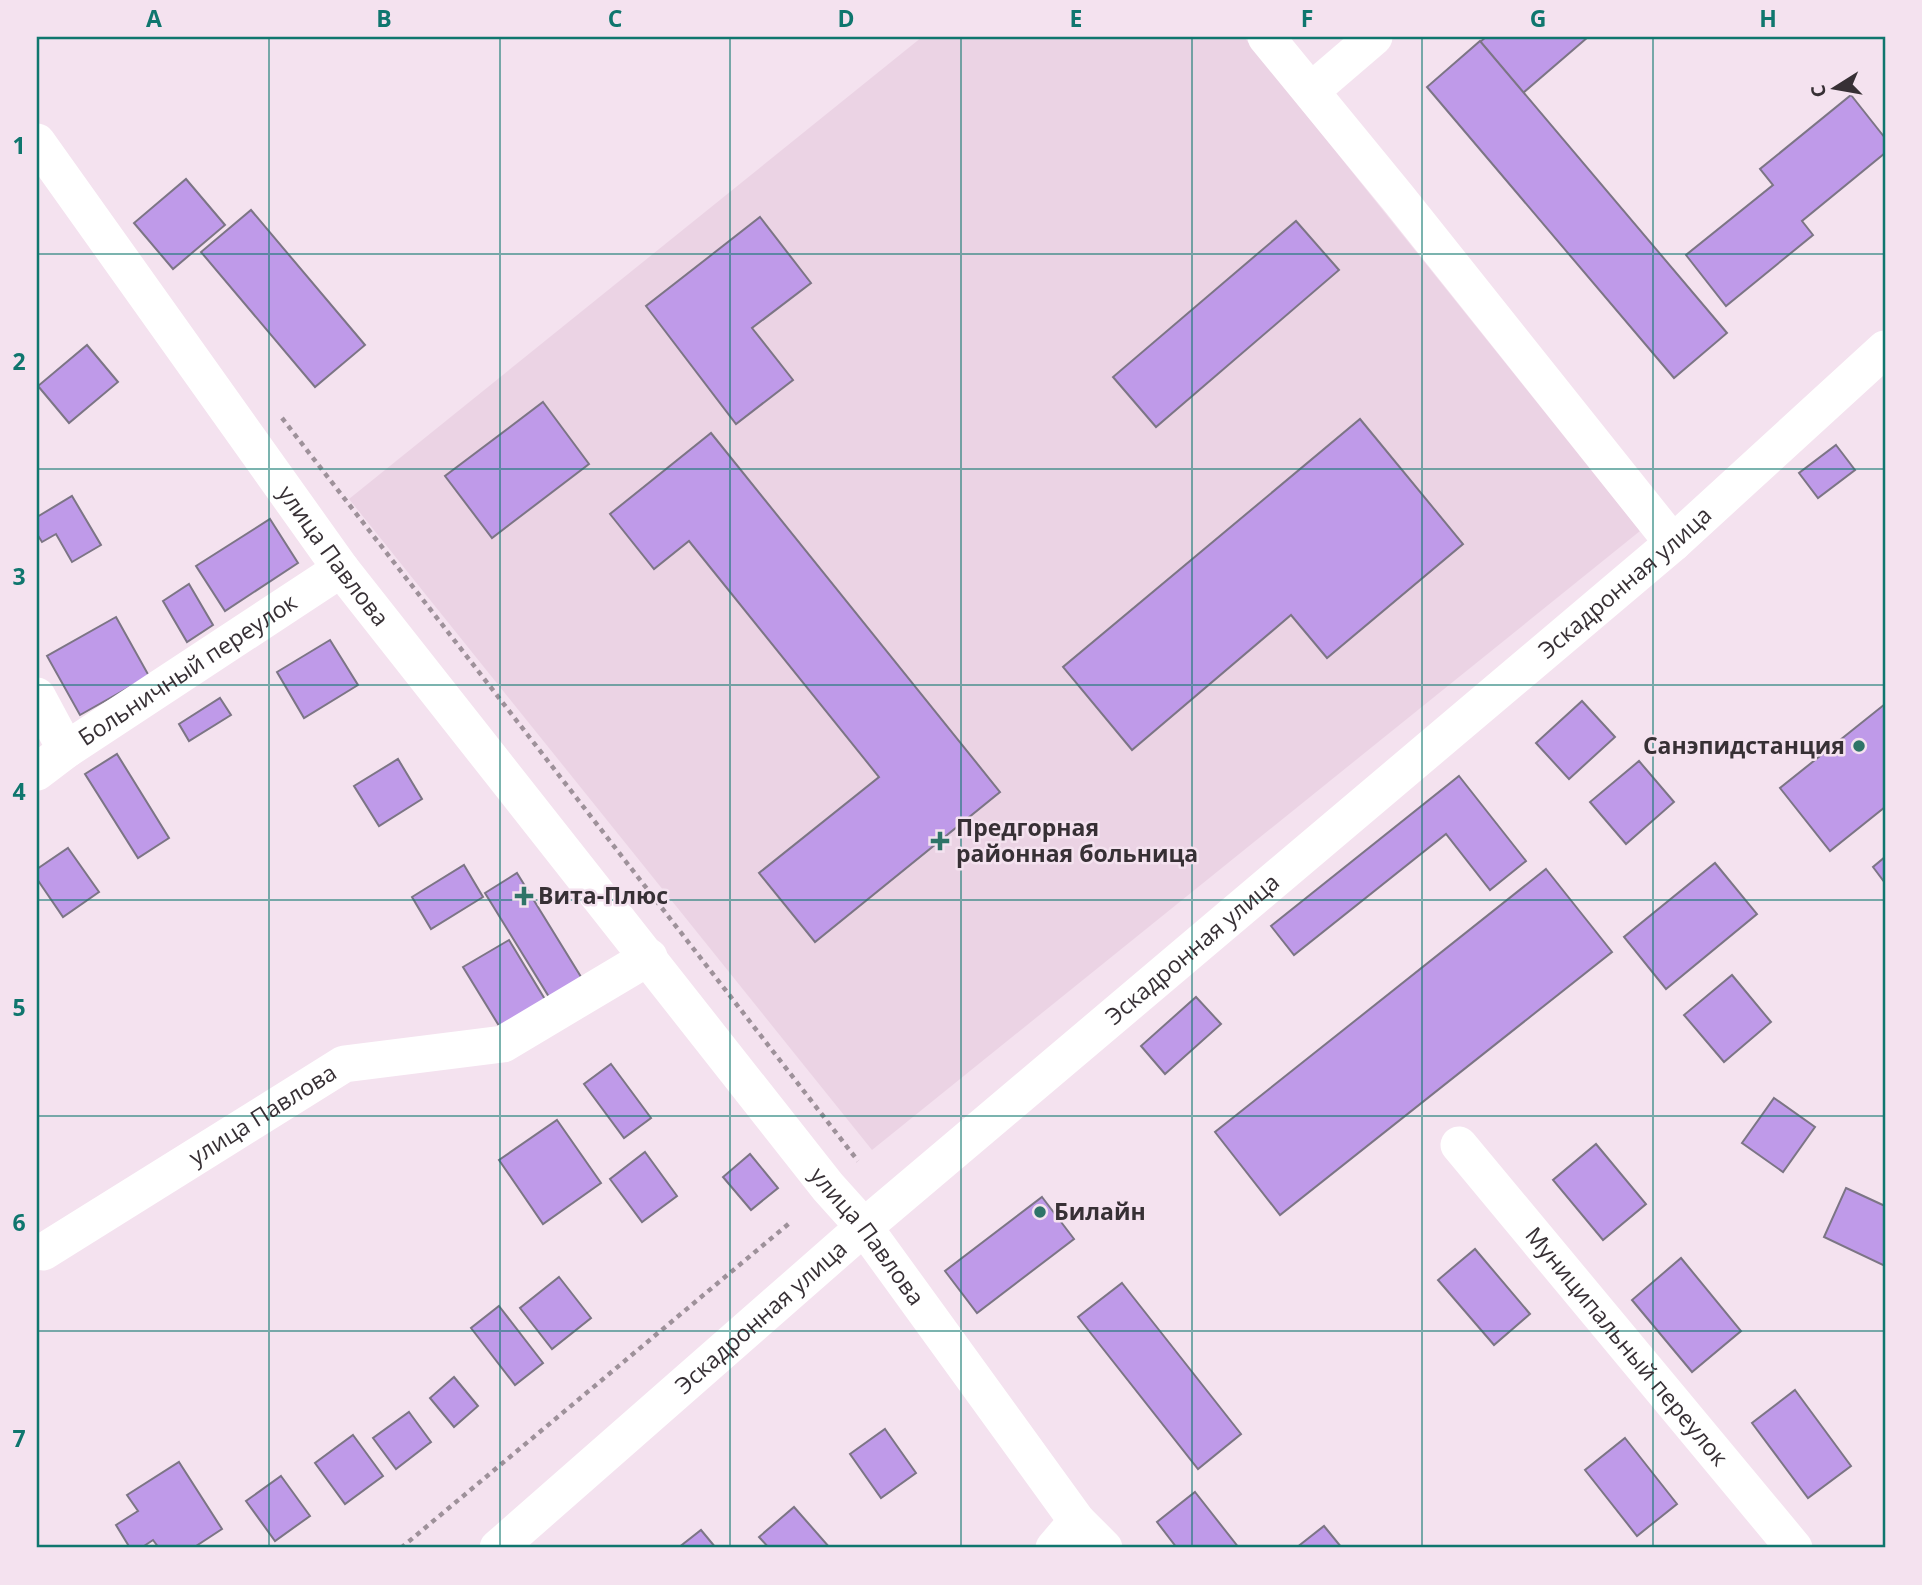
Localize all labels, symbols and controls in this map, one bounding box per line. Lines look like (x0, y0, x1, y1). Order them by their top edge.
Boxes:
text: A (146, 2, 162, 34)
text: B (376, 2, 392, 34)
text: C (608, 2, 622, 34)
text: D (837, 2, 855, 34)
text: E (1070, 2, 1082, 34)
text: F (1301, 2, 1313, 34)
text: G (1530, 2, 1546, 34)
text: H (1759, 2, 1777, 34)
north arrow (1800, 52, 1870, 122)
text: С (1804, 83, 1832, 100)
text: 1 (12, 129, 26, 161)
text: 2 (12, 345, 26, 377)
street label: улица Павлова (271, 478, 397, 632)
street label: Эскадронная улица (1531, 499, 1718, 665)
text: 3 (12, 560, 26, 592)
street label: Больничный переулок (72, 586, 303, 753)
place label: Санэпидстанция (1643, 729, 1845, 761)
marker: Санэпидстанция (1851, 738, 1867, 754)
text: 4 (12, 775, 26, 807)
place label: Предгорная районная больница (956, 811, 1198, 869)
marker: Предгорная районная больница (930, 831, 950, 851)
street label: Эскадронная улица (1098, 866, 1286, 1031)
place label: Вита-Плюс (538, 879, 668, 911)
marker: Вита-Плюс (516, 888, 532, 904)
text: 5 (12, 991, 26, 1023)
street label: улица Павлова (182, 1056, 342, 1172)
street label: улица Павлова (803, 1160, 933, 1311)
place label: Билайн (1054, 1195, 1146, 1227)
marker: Билайн (1032, 1204, 1048, 1220)
text: 6 (12, 1206, 26, 1238)
street label: Муниципальный переулок (1519, 1220, 1736, 1472)
street label: Эскадронная улица (668, 1232, 853, 1401)
text: 7 (12, 1422, 26, 1454)

